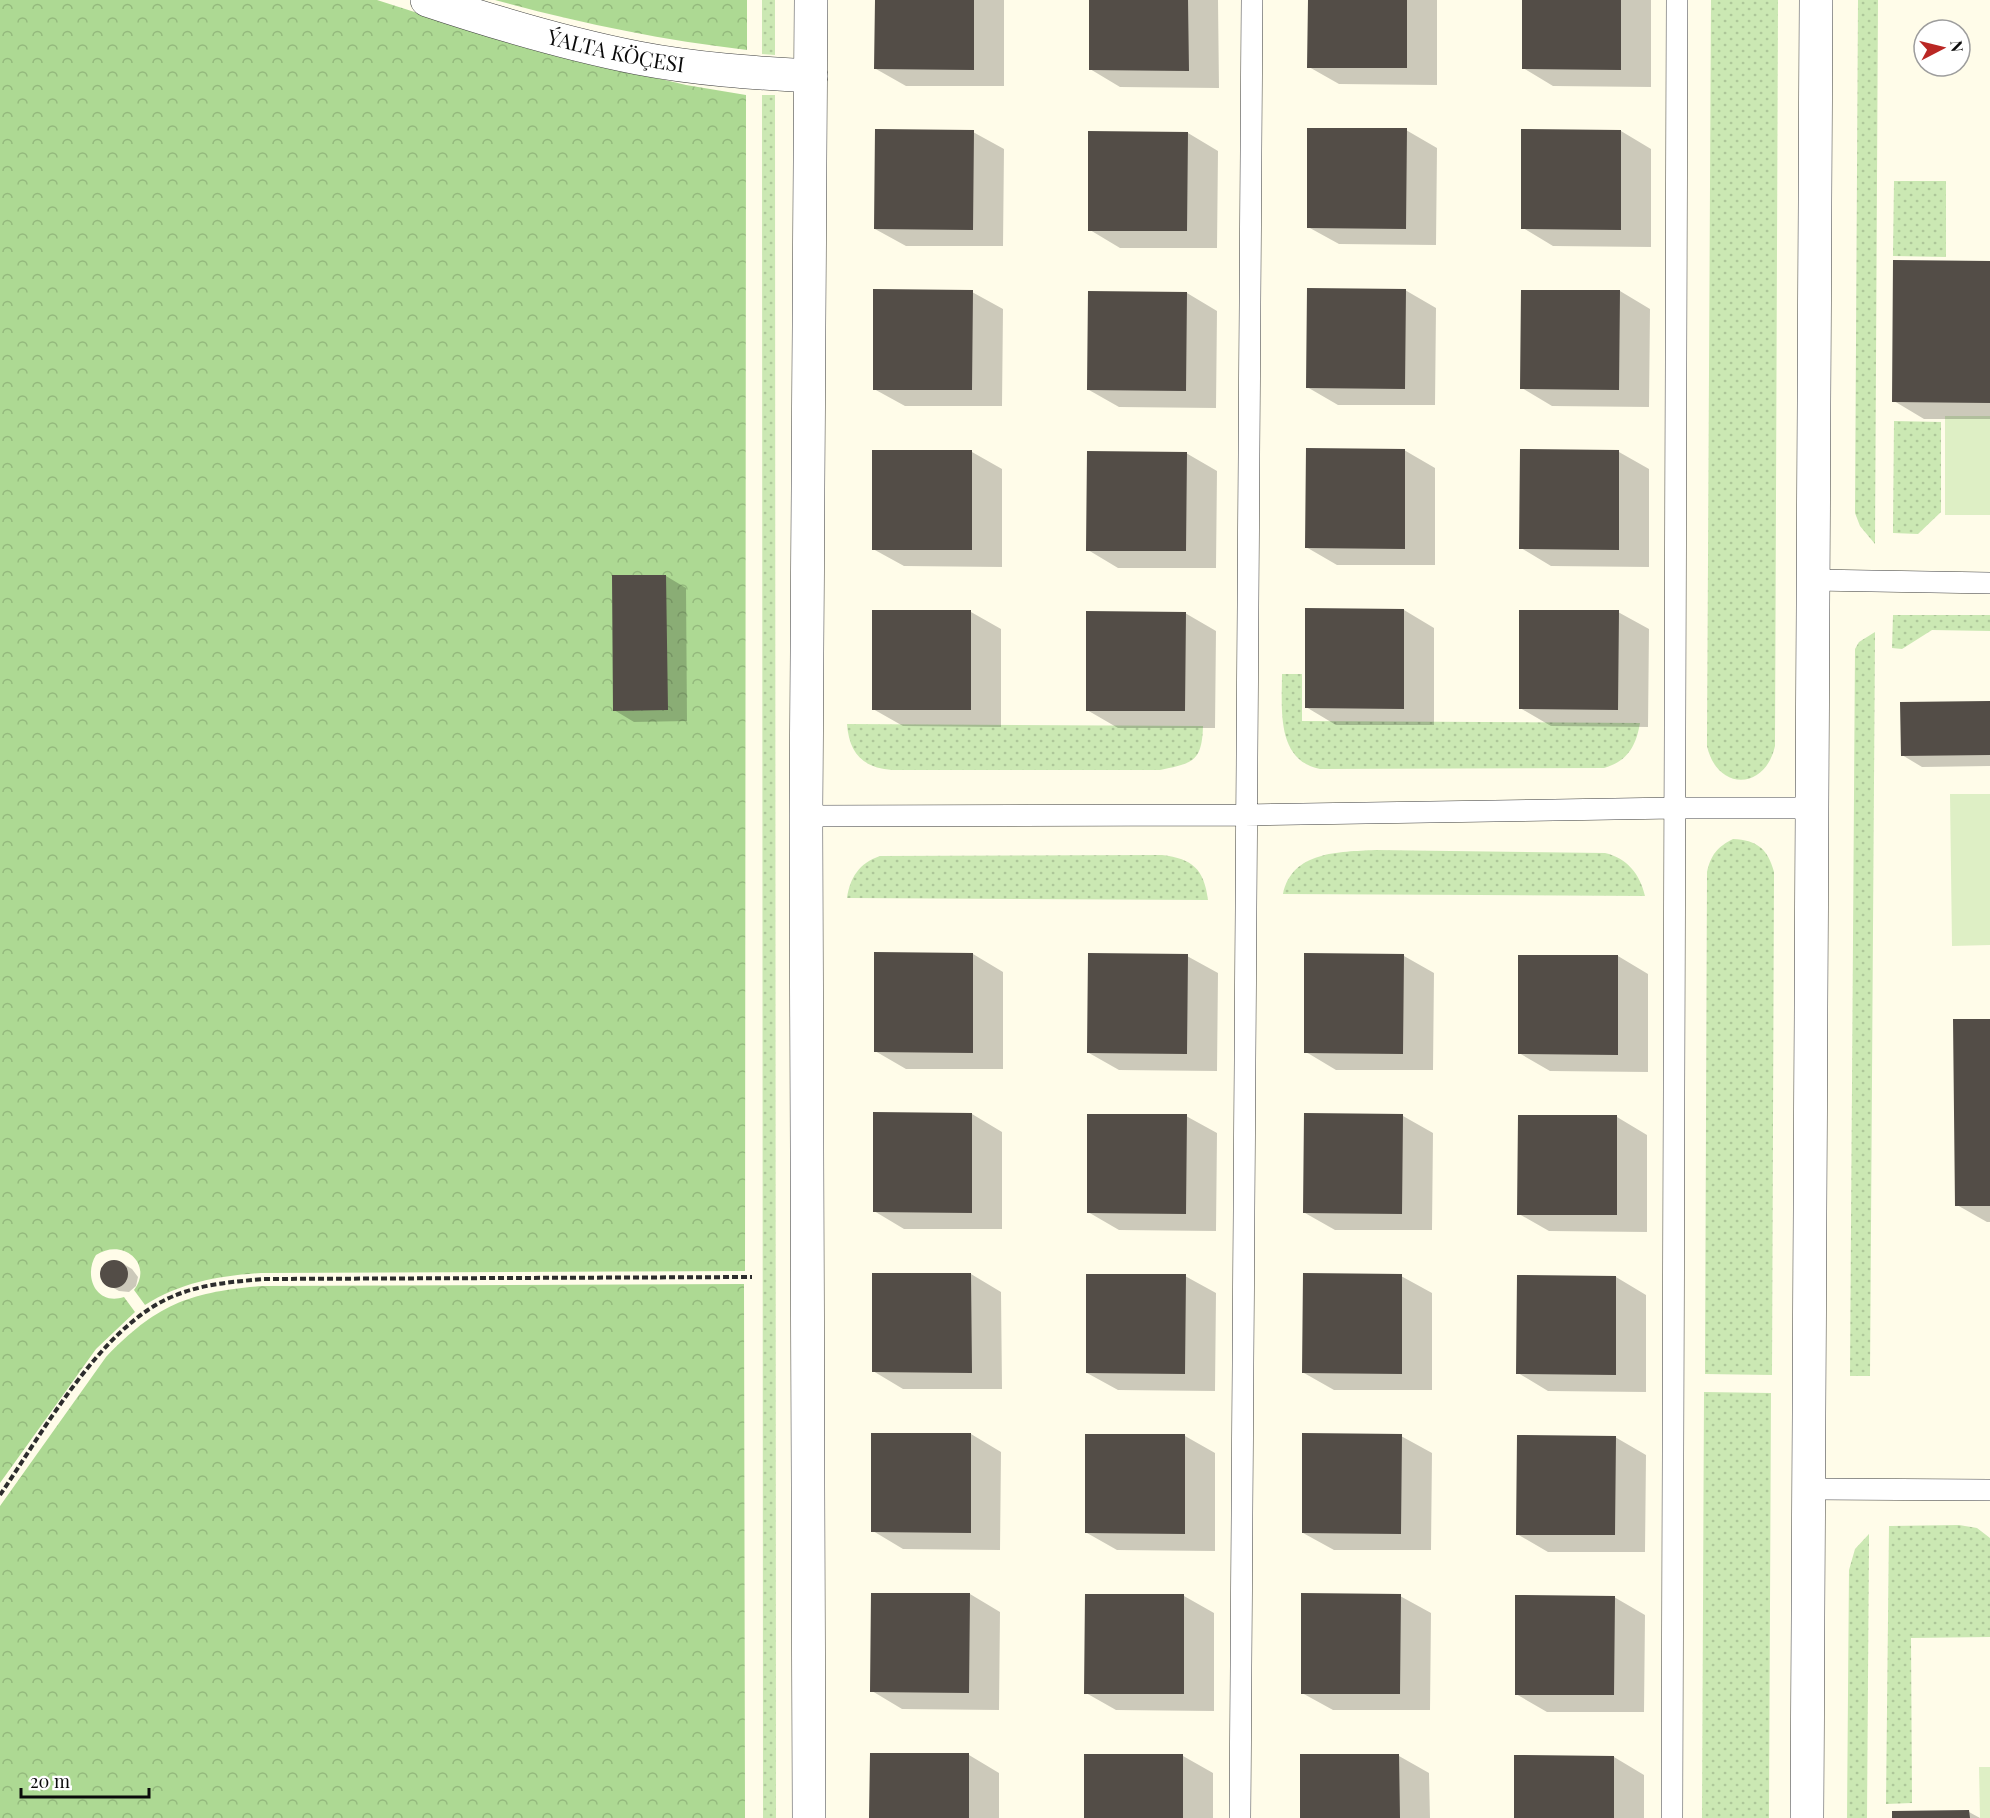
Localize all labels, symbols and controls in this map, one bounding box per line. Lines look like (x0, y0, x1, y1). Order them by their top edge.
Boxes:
north arrow (1912, 18, 1972, 78)
street label: ÝALTA KÖÇESI (544, 21, 686, 77)
text: N (1946, 39, 1969, 54)
scale bar (21, 1761, 148, 1799)
text: 20 m (30, 1769, 70, 1793)

